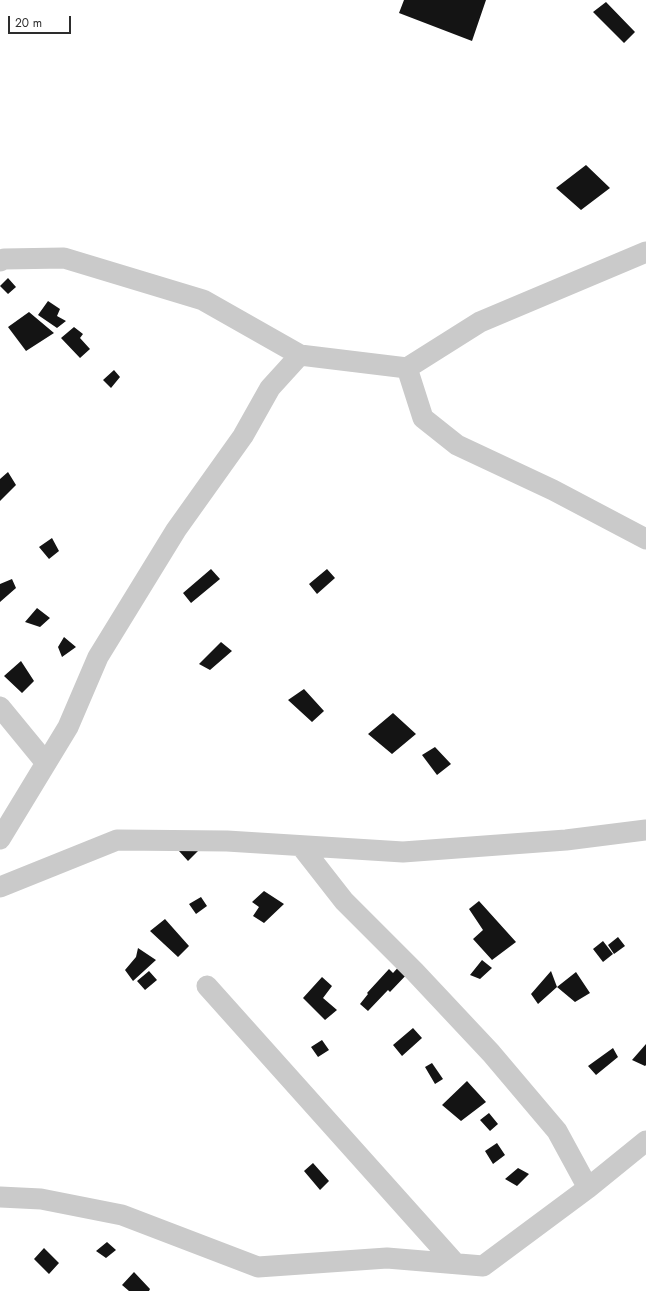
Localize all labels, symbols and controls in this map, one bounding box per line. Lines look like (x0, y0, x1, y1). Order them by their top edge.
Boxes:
scale bar (10, 8, 73, 34)
text: 20 m (15, 14, 42, 32)

